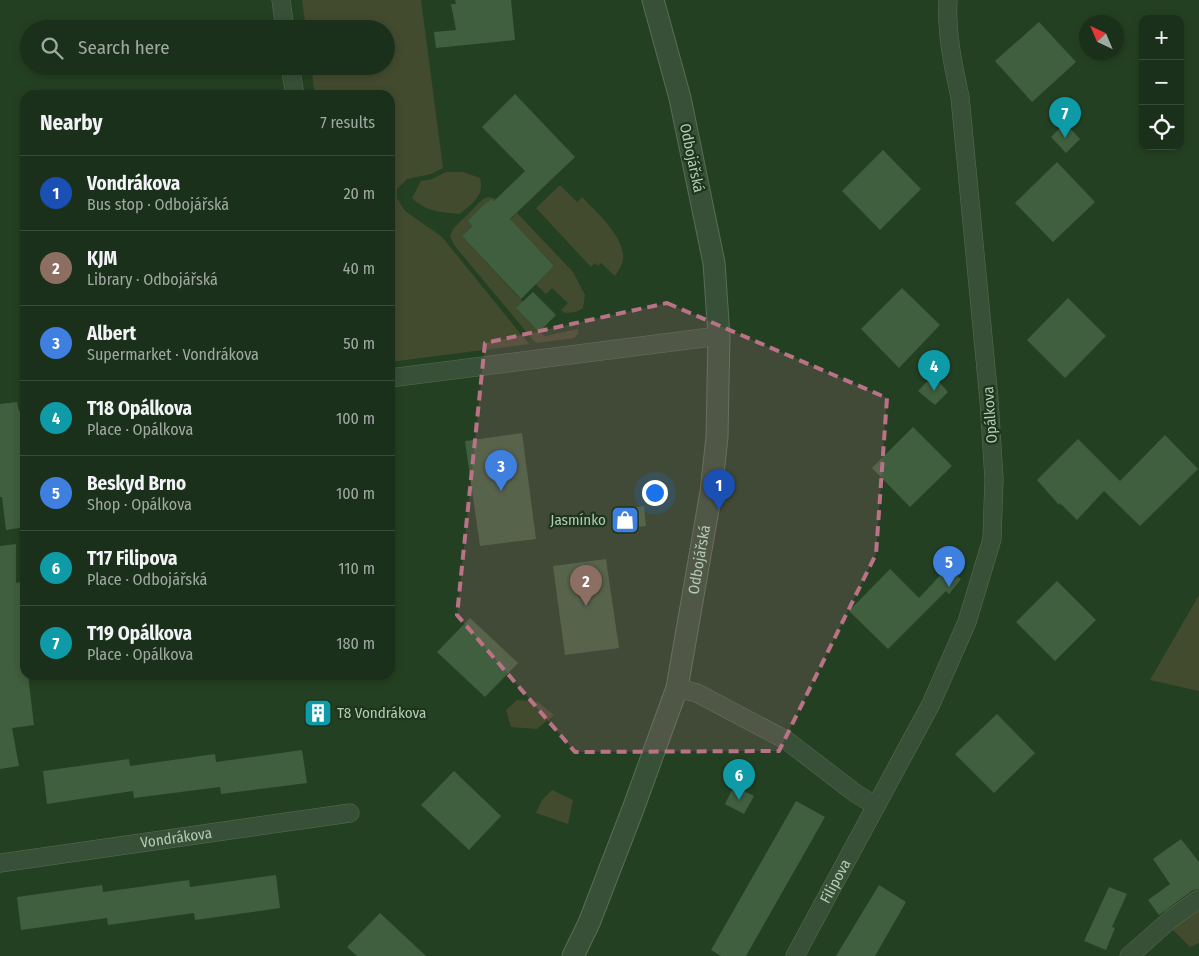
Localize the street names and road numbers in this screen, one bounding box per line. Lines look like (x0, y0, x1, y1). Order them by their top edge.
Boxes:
street label: Odbojářská (676, 122, 708, 194)
street label: Opálkova (979, 386, 1001, 444)
street label: Odbojářská (684, 523, 714, 596)
street label: Vondrákova (139, 824, 213, 852)
street label: Filipova (816, 856, 855, 906)

